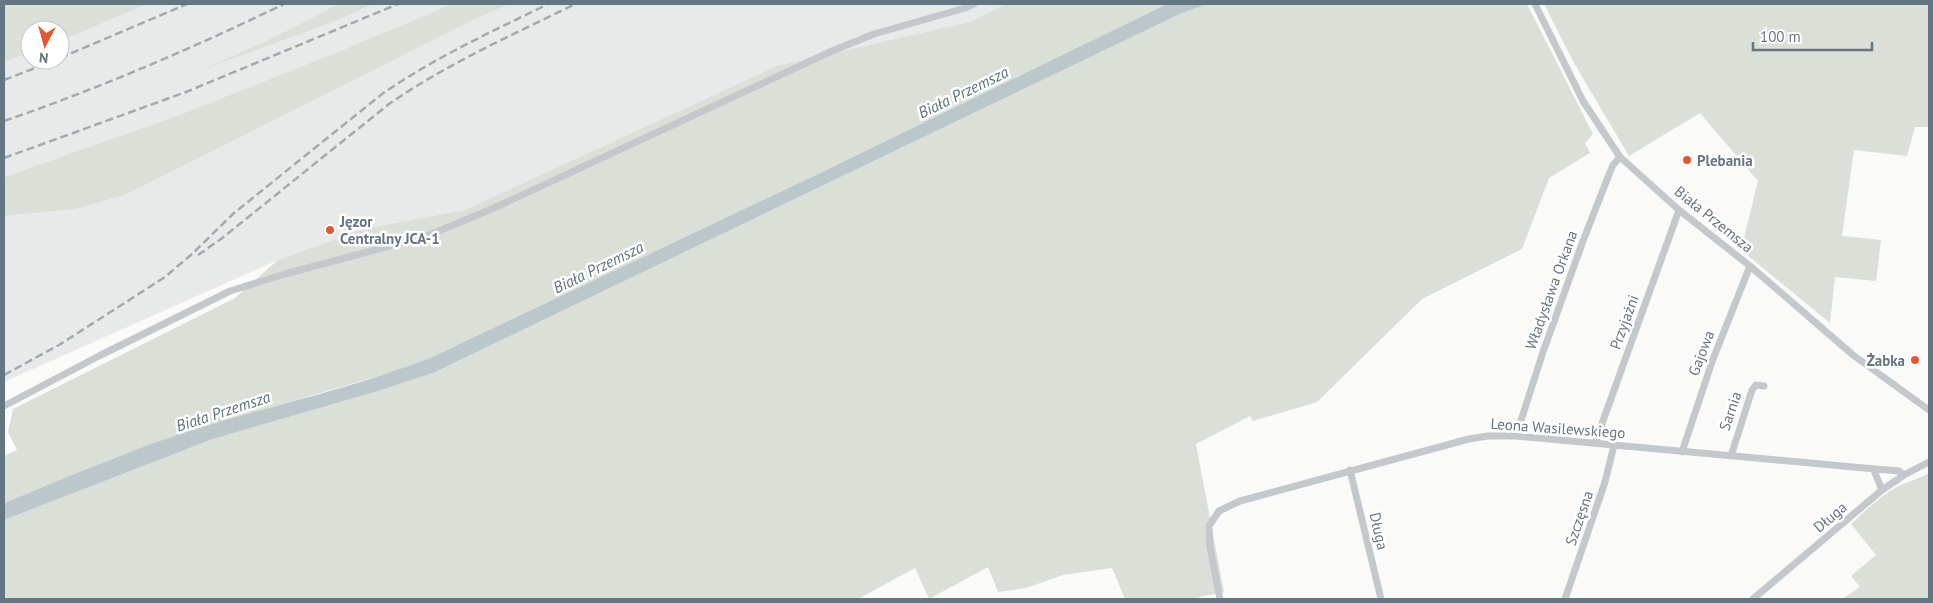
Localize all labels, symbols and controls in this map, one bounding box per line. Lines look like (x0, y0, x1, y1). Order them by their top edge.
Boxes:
north arrow (20, 20, 70, 70)
scale bar (1753, 20, 1872, 52)
text: 100 m (1760, 27, 1801, 46)
text: N (38, 48, 49, 67)
water label: Biała Przemsza (915, 61, 1012, 122)
place label: Plebania (1697, 151, 1753, 170)
marker: Plebania (1681, 154, 1693, 166)
street label: Biała Przemsza (1671, 181, 1757, 257)
place label: Jęzor Centralny JCA-1 (339, 212, 440, 248)
marker: Jęzor Centralny JCA-1 (324, 224, 336, 236)
street label: Władysława Orkana (1521, 228, 1581, 352)
water label: Biała Przemsza (550, 236, 647, 297)
street label: Przyjaźni (1605, 292, 1643, 352)
street label: Gajowa (1684, 328, 1718, 378)
place label: Żabka (1867, 351, 1905, 370)
marker: Żabka (1909, 354, 1921, 366)
water label: Biała Przemsza (173, 386, 273, 436)
street label: Sarnia (1714, 389, 1746, 433)
street label: Leona Wasilewskiego (1490, 414, 1626, 442)
street label: Szczęsna (1561, 488, 1597, 548)
street label: Długa (1809, 498, 1851, 536)
street label: Długa (1365, 510, 1393, 552)

